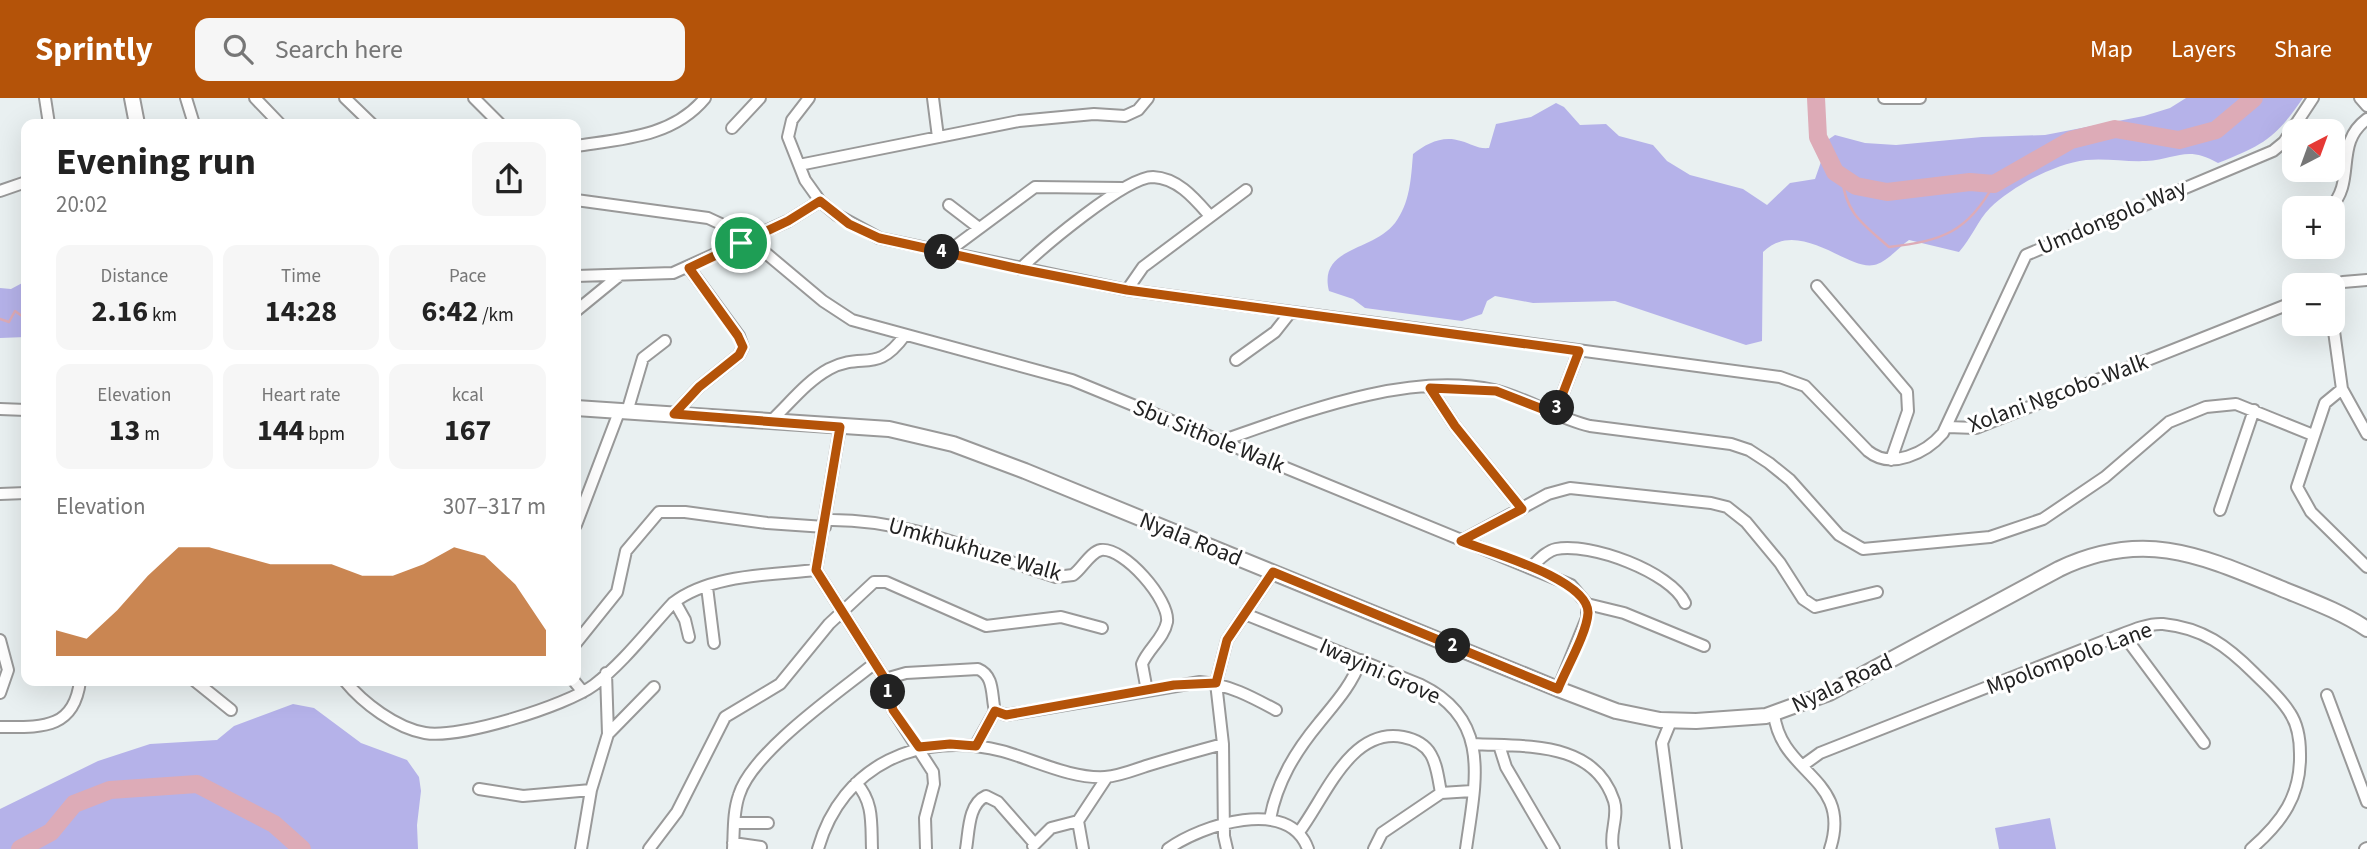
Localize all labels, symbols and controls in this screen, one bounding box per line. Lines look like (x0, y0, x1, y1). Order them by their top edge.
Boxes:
search box (195, 18, 685, 81)
text: Sprintly (35, 26, 153, 73)
icon: search (219, 30, 257, 68)
text: Search here (275, 31, 403, 68)
text: Map (2090, 32, 2133, 67)
text: Layers (2171, 32, 2236, 67)
text: Share (2274, 32, 2332, 67)
north arrow (2282, 119, 2345, 182)
map controls (2282, 119, 2345, 336)
text: Evening run (56, 135, 256, 189)
button: share (472, 142, 546, 216)
street label: Umdongolo Way (2033, 171, 2192, 263)
text: 20:02 (56, 188, 107, 221)
button: + (2282, 196, 2345, 259)
pin (711, 213, 771, 273)
icon: arrive (722, 224, 760, 262)
pin: 4 (925, 234, 960, 270)
text: 4 (936, 238, 947, 265)
text: Distance (101, 263, 168, 290)
text: Time (281, 263, 321, 290)
text: Pace (449, 263, 486, 290)
button: − (2282, 273, 2345, 336)
text: 2.16 (92, 290, 148, 333)
text: 14:28 (265, 290, 337, 333)
text: 6:42 (422, 290, 478, 333)
text: km (148, 302, 177, 329)
text: /km (478, 302, 514, 329)
street label: Xolani Ngcobo Walk (1963, 345, 2153, 441)
text: Elevation (97, 382, 171, 409)
text: Heart rate (261, 382, 340, 409)
text: kcal (452, 382, 484, 409)
pin: 3 (1540, 390, 1574, 426)
street label: Sbu Sithole Walk (1128, 391, 1290, 482)
text: 3 (1551, 394, 1562, 421)
text: 13 (109, 409, 140, 452)
text: 144 (257, 409, 304, 452)
text: 167 (444, 409, 491, 452)
text: m (140, 421, 160, 448)
text: bpm (304, 421, 345, 448)
text: Elevation (56, 490, 146, 523)
text: 307–317 m (443, 490, 546, 523)
street label: Nyala Road (1135, 503, 1247, 575)
street label: Umkhukhuze Walk (885, 508, 1066, 590)
street label: Mpolompolo Lane (1981, 613, 2157, 703)
pin: 2 (1436, 628, 1470, 664)
street label: Iwayini Grove (1314, 630, 1446, 712)
text: 2 (1447, 632, 1458, 659)
street label: Nyala Road (1786, 645, 1898, 721)
pin: 1 (870, 674, 906, 710)
text: 1 (882, 678, 893, 705)

